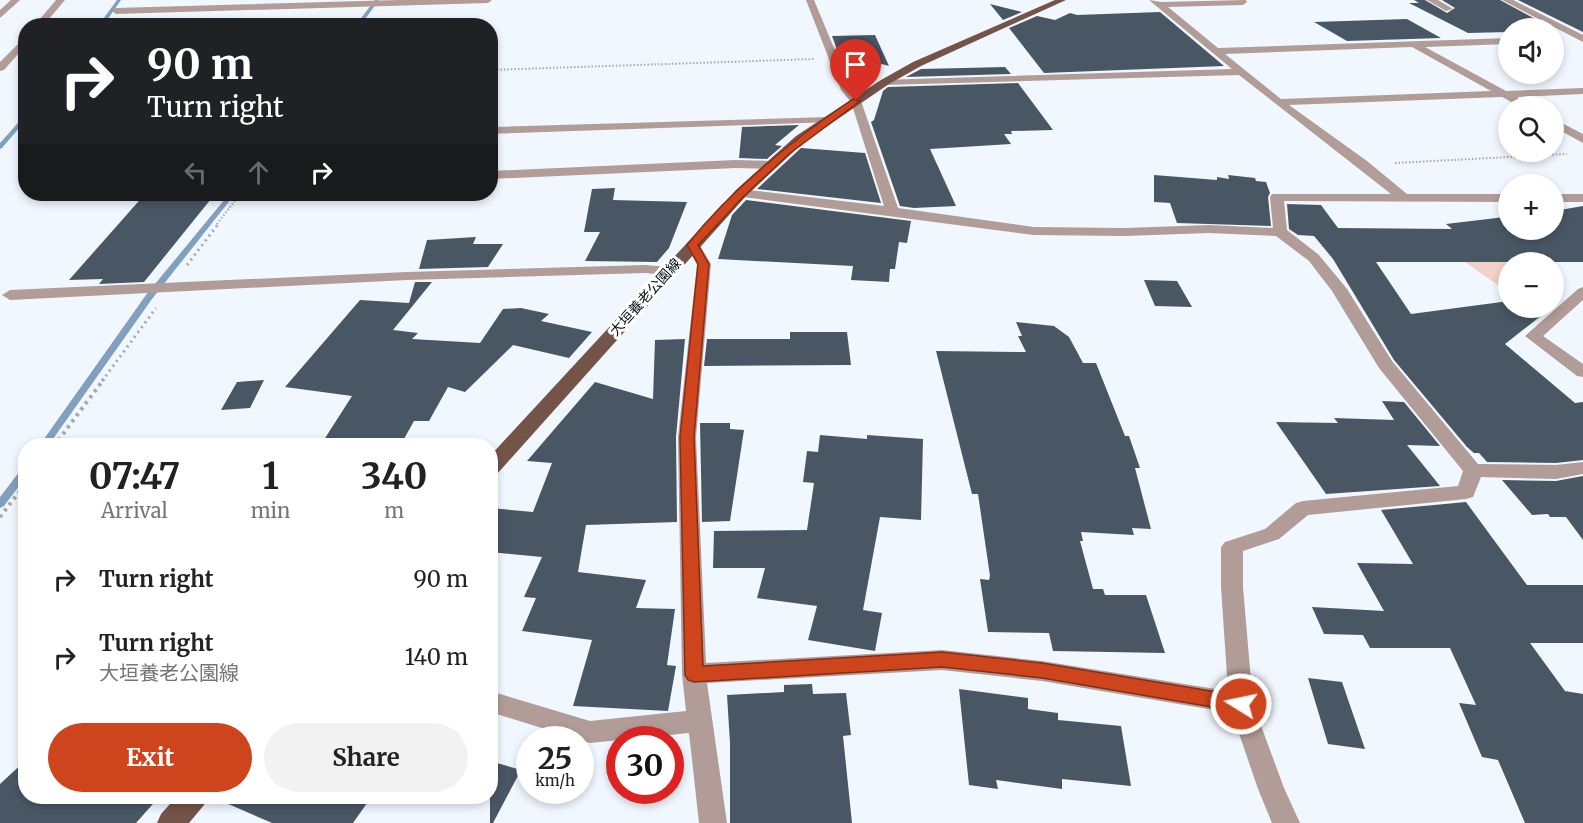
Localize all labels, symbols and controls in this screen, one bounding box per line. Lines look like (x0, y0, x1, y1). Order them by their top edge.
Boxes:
map controls (1498, 18, 1564, 318)
button: sound (1498, 18, 1564, 84)
text: 90 m (147, 38, 253, 90)
pin (830, 39, 881, 101)
icon: right (48, 42, 126, 120)
icon: arrive (839, 48, 872, 81)
text: Turn right (147, 90, 284, 124)
button: search (1498, 96, 1564, 162)
icon: left (179, 156, 212, 189)
icon: ahead (242, 156, 275, 189)
icon: right (305, 156, 338, 189)
button: + (1498, 174, 1564, 240)
button: − (1498, 252, 1564, 318)
street label: 大垣養老公園線 (606, 255, 684, 339)
text: 07:47 (89, 454, 180, 499)
text: 1 (262, 454, 279, 499)
text: 340 (361, 454, 427, 499)
text: Arrival (101, 498, 168, 523)
text: min (251, 498, 290, 523)
text: m (384, 498, 404, 523)
icon: right (48, 563, 81, 596)
text: Turn right (99, 565, 213, 593)
text: 90 m (413, 565, 468, 593)
text: Turn right (99, 629, 213, 657)
icon: right (48, 641, 81, 674)
text: 140 m (405, 643, 468, 671)
text: 大垣養老公園線 (99, 660, 239, 685)
position arrow (1209, 672, 1273, 736)
button: Exit (48, 723, 252, 792)
button: Share (264, 723, 468, 792)
speed limit sign: 30 (606, 726, 684, 804)
text: 25 (538, 739, 572, 777)
text: km/h (535, 771, 575, 790)

